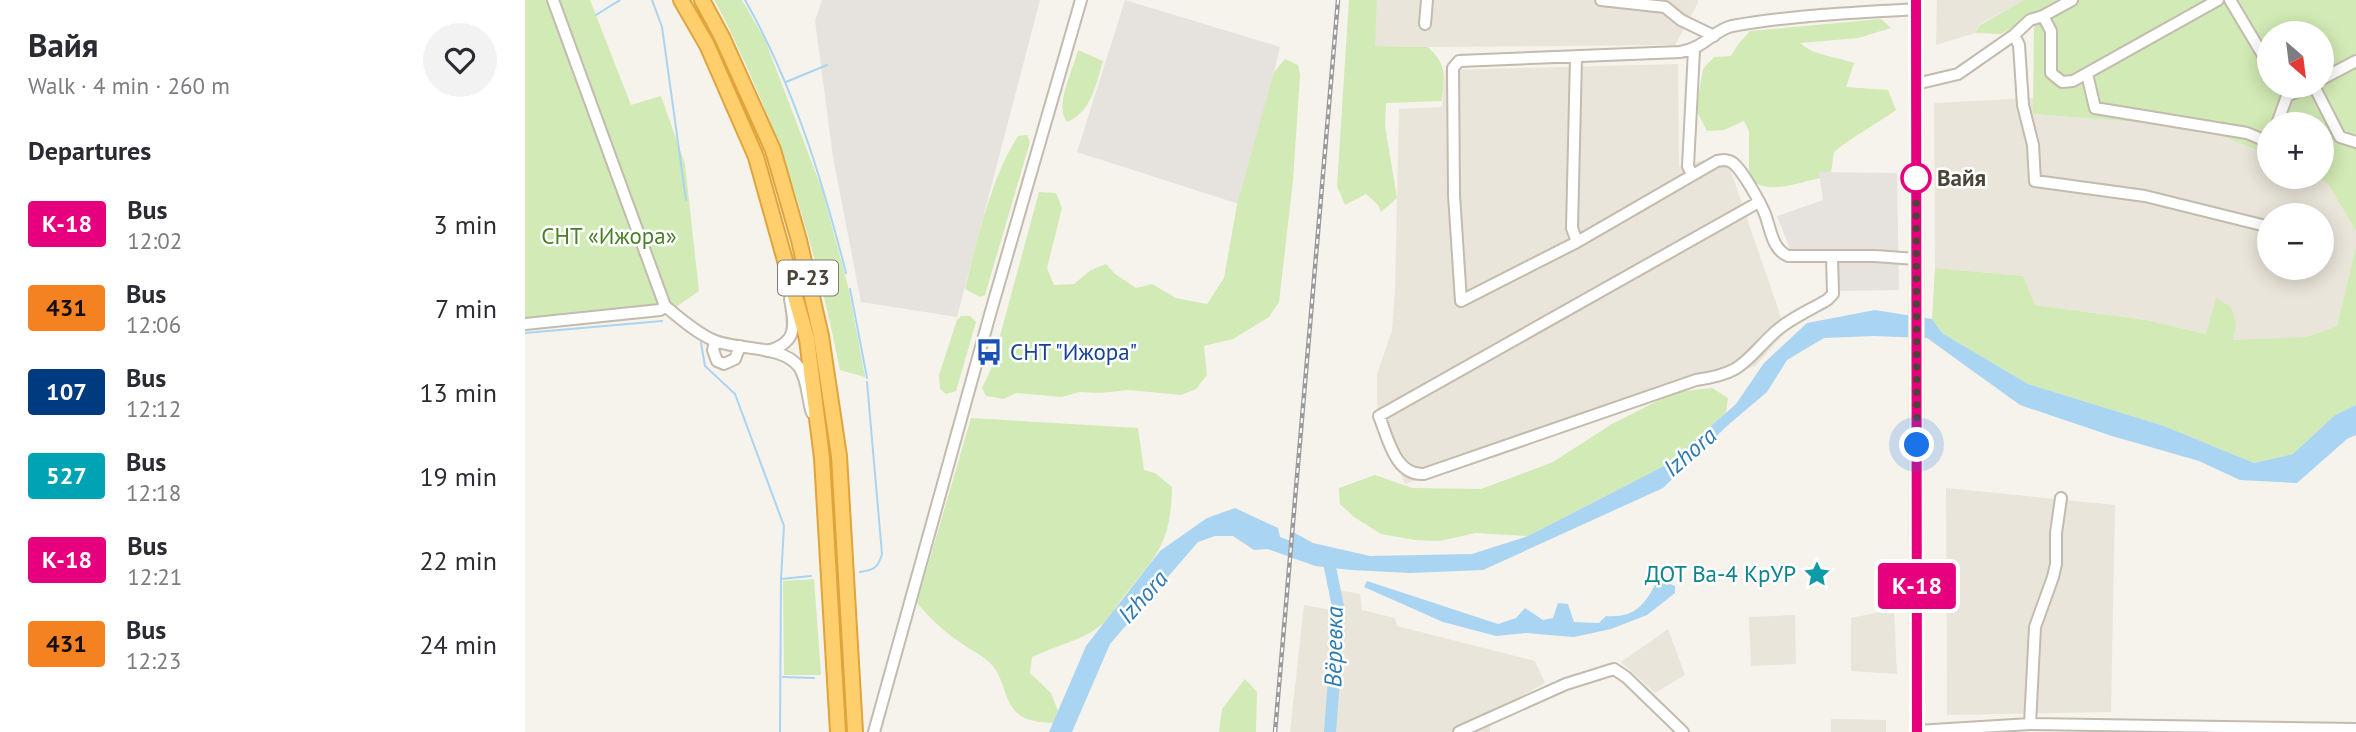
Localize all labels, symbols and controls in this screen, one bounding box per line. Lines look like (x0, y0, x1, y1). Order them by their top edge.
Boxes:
north arrow (2257, 21, 2335, 98)
map controls (2257, 21, 2334, 280)
text: Вайя (28, 23, 98, 66)
button: heart (423, 23, 497, 97)
text: Walk · 4 min · 260 m (28, 71, 230, 100)
button: + (2257, 112, 2334, 189)
text: Departures (28, 134, 151, 167)
marker: Вайя (1901, 163, 1931, 193)
place label: Вайя (1937, 163, 1986, 192)
text: Bus (127, 193, 168, 226)
button: − (2257, 203, 2334, 280)
text: К-18 (42, 208, 92, 239)
text: 3 min (434, 208, 497, 241)
park label: СНТ «Ижора» (541, 221, 677, 250)
text: 12:02 (127, 226, 182, 255)
road number: Р-23 (778, 260, 838, 296)
text: Bus (126, 277, 166, 310)
text: 431 (46, 292, 87, 323)
text: 7 min (435, 292, 497, 325)
text: 12:06 (126, 310, 181, 339)
bus stop icon: СНТ "Ижора" (974, 337, 1004, 367)
place label: СНТ "Ижора" (1010, 337, 1137, 366)
text: Bus (126, 361, 166, 394)
text: 107 (46, 376, 87, 407)
text: 13 min (419, 376, 497, 409)
text: 12:12 (126, 394, 181, 423)
water label: Izhora (1656, 420, 1723, 483)
your location (1899, 427, 1934, 462)
text: Bus (126, 445, 166, 478)
text: 527 (46, 460, 87, 491)
text: 19 min (419, 460, 497, 493)
text: 12:18 (126, 478, 181, 507)
text: Bus (127, 529, 168, 562)
text: К-18 (42, 544, 92, 575)
text: 22 min (419, 544, 497, 577)
place label: ДОТ Ва-4 КрУР (1645, 559, 1796, 588)
place icon: ДОТ Ва-4 КрУР (1802, 559, 1832, 589)
text: 12:21 (127, 562, 182, 591)
water label: Izhora (1111, 563, 1175, 630)
line badge: К-18 (1868, 563, 1966, 609)
text: К-18 (1892, 570, 1942, 601)
water label: Вёревка (1317, 606, 1350, 688)
text: Bus (126, 613, 166, 646)
text: 431 (46, 628, 87, 659)
text: 24 min (419, 628, 497, 661)
text: 12:23 (126, 646, 181, 675)

